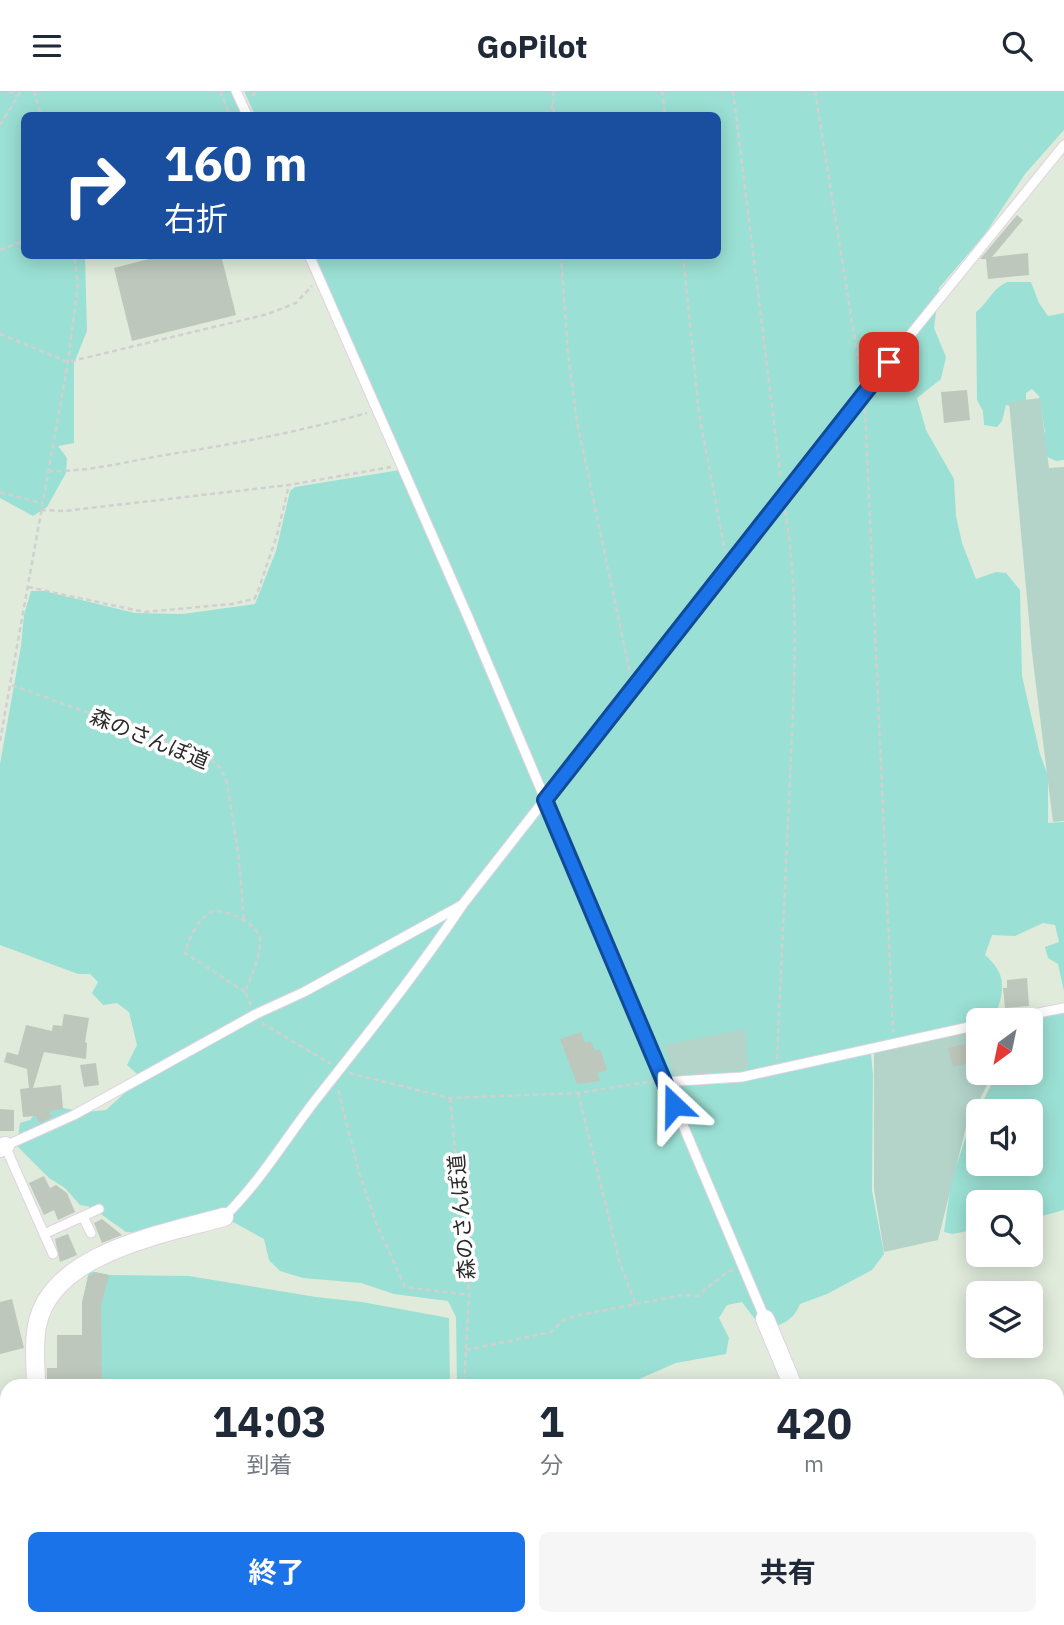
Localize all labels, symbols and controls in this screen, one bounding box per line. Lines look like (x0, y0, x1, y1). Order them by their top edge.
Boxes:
text: GoPilot (476, 25, 588, 67)
icon: menu (28, 27, 66, 65)
icon: search (998, 27, 1036, 65)
text: 160 m (164, 131, 308, 194)
icon: right (49, 140, 140, 231)
text: 右折 (164, 197, 228, 239)
pin (859, 332, 919, 392)
icon: arrive (870, 343, 908, 381)
street label: 森のさんぽ道 (86, 701, 214, 775)
north arrow (966, 1008, 1043, 1085)
map controls (966, 1008, 1043, 1358)
position arrow (637, 1068, 711, 1142)
button: sound (966, 1099, 1043, 1176)
street label: 森のさんぽ道 (442, 1153, 480, 1281)
button: search (966, 1190, 1043, 1267)
button: layers (966, 1281, 1043, 1358)
text: 14:03 (212, 1394, 327, 1449)
text: 1 (539, 1394, 564, 1449)
text: 420 (776, 1396, 852, 1451)
text: m (804, 1448, 824, 1478)
text: 到着 (246, 1449, 292, 1479)
text: 分 (540, 1449, 563, 1479)
button: 終了 (28, 1532, 525, 1612)
button: 共有 (539, 1532, 1036, 1612)

